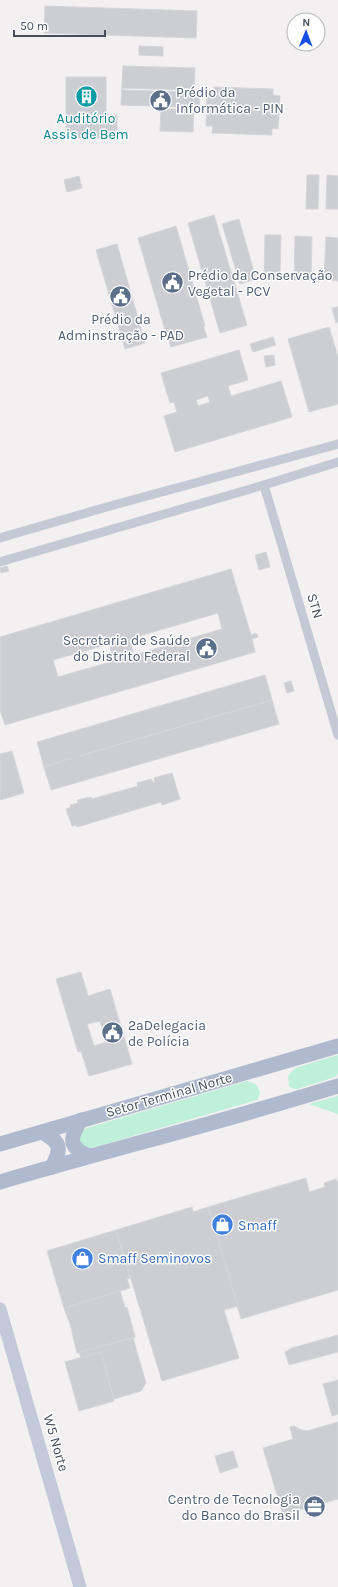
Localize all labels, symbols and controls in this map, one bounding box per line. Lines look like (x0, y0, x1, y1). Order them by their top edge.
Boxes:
scale bar (14, 12, 105, 38)
north arrow (286, 12, 326, 52)
text: N (302, 16, 310, 29)
text: 50 m (20, 19, 48, 33)
building icon: Auditório Assis de Bem (73, 83, 99, 109)
place label: Prédio da Informática - PIN (176, 84, 284, 117)
public building icon: Prédio da Informática - PIN (148, 87, 174, 113)
place label: Auditório Assis de Bem (43, 110, 129, 143)
place label: Prédio da Conservação Vegetal - PCV (188, 267, 332, 300)
public building icon: Prédio da Conservação Vegetal - PCV (159, 270, 185, 296)
public building icon: Prédio da Adminstração - PAD (108, 284, 134, 310)
place label: Prédio da Adminstração - PAD (58, 311, 184, 344)
street label: STN (303, 592, 327, 620)
place label: Secretaria de Saúde do Distrito Federal (63, 632, 190, 665)
public building icon: Secretaria de Saúde do Distrito Federal (193, 635, 219, 661)
place label: 2ªDelegacia de Polícia (128, 1017, 206, 1050)
public building icon: 2ªDelegacia de Polícia (100, 1020, 126, 1046)
street label: Setor Terminal Norte (104, 1069, 234, 1121)
shop icon: Smaff (209, 1212, 235, 1238)
place label: Smaff (238, 1217, 277, 1234)
shop icon: Smaff Seminovos (69, 1245, 95, 1271)
place label: Smaff Seminovos (98, 1250, 211, 1267)
street label: W5 Norte (40, 1413, 72, 1473)
place label: Centro de Tecnologia do Banco do Brasil (168, 1491, 300, 1524)
office icon: Centro de Tecnologia do Banco do Brasil (302, 1494, 328, 1520)

